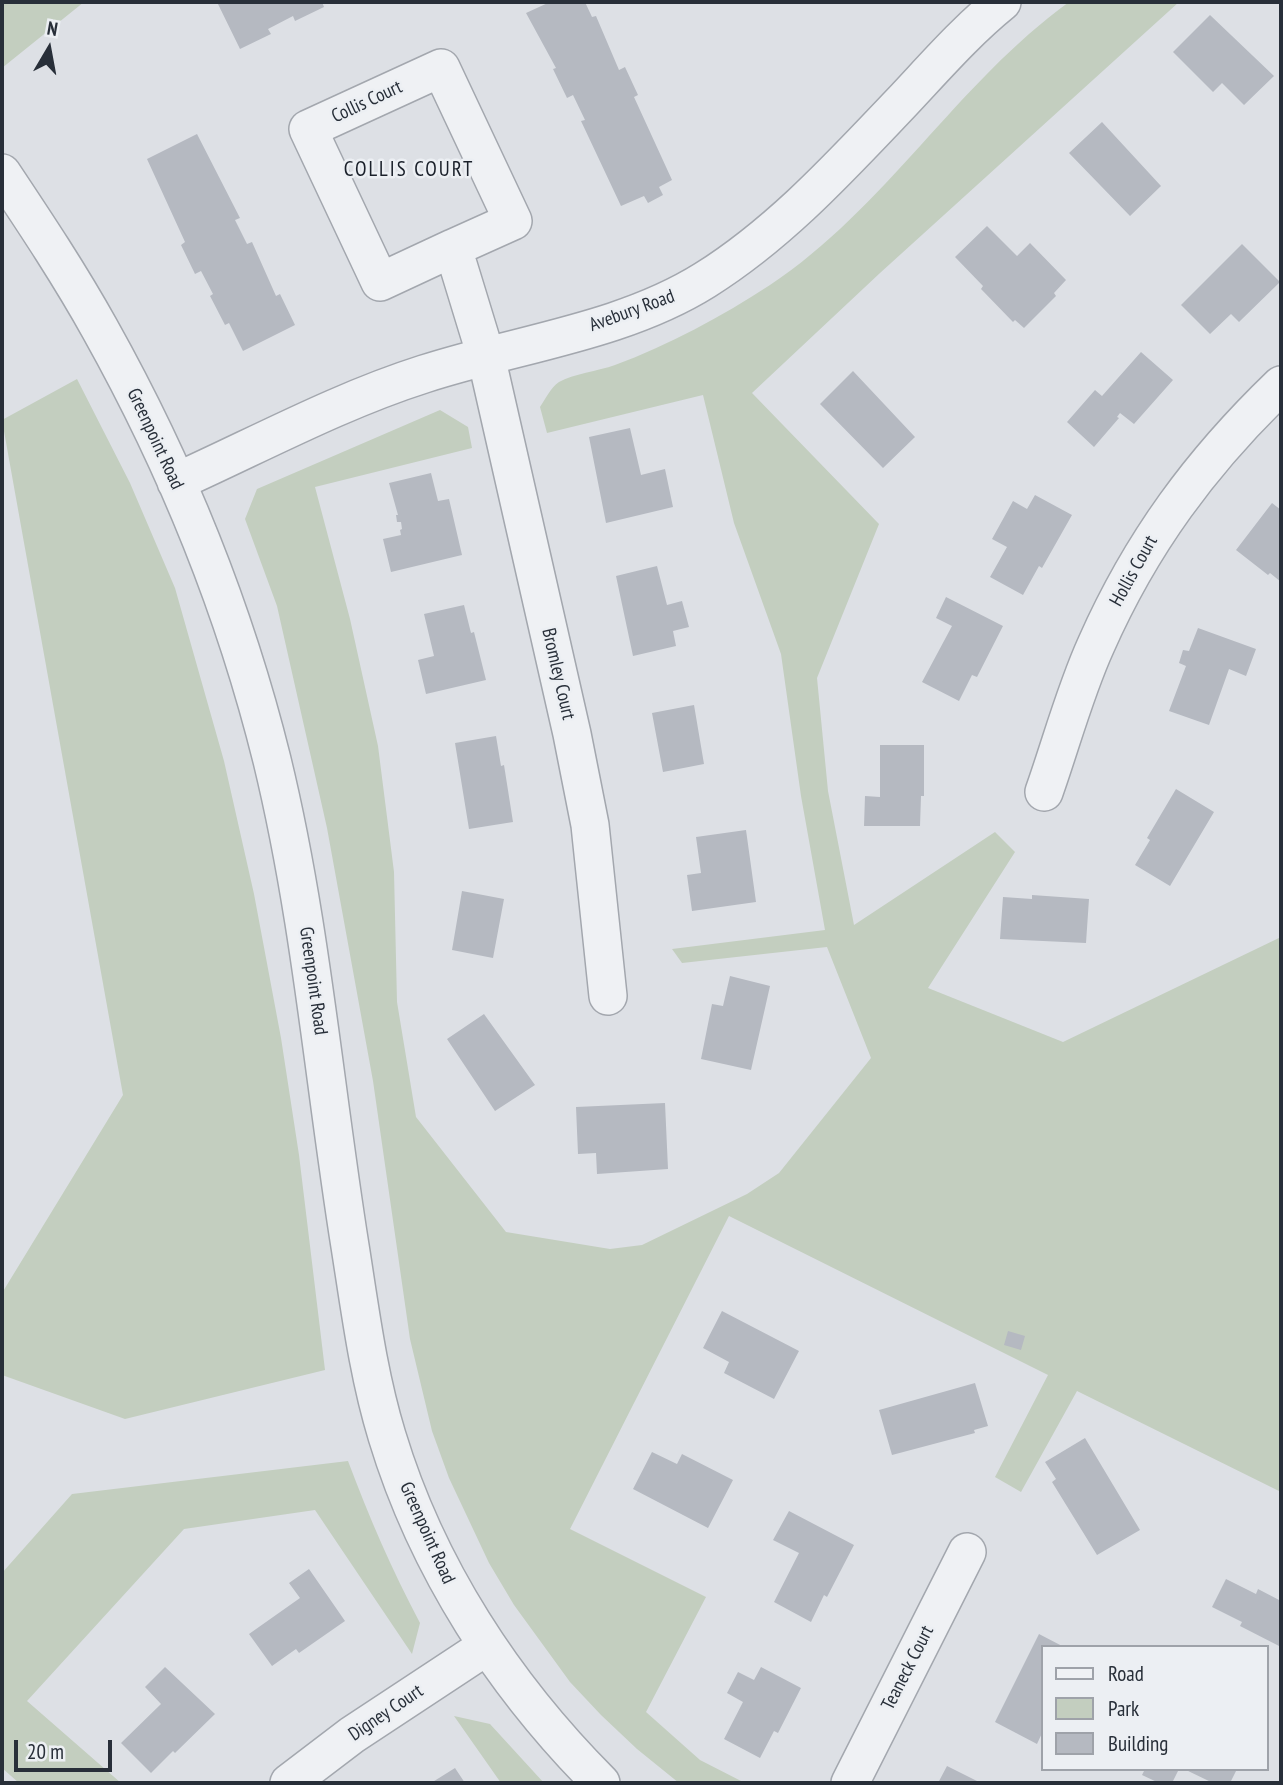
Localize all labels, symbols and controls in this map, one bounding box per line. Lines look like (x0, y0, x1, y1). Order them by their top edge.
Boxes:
north arrow (14, 14, 84, 84)
text: N (46, 16, 60, 41)
street label: Collis Court (328, 76, 406, 128)
district label: COLLIS COURT (345, 157, 473, 183)
street label: Avebury Road (586, 285, 678, 337)
street label: Greenpoint Road (122, 385, 188, 493)
street label: Hollis Court (1105, 532, 1163, 610)
street label: Bromley Court (536, 626, 580, 722)
street label: Greenpoint Road (294, 925, 332, 1037)
street label: Greenpoint Road (394, 1479, 460, 1587)
street label: Teaneck Court (877, 1622, 939, 1714)
legend (1042, 1645, 1269, 1771)
text: Road (1108, 1660, 1144, 1687)
street label: Digney Court (344, 1680, 428, 1746)
text: Park (1108, 1695, 1139, 1722)
scale bar (18, 1726, 116, 1770)
text: Building (1108, 1730, 1168, 1757)
text: 20 m (27, 1738, 64, 1765)

